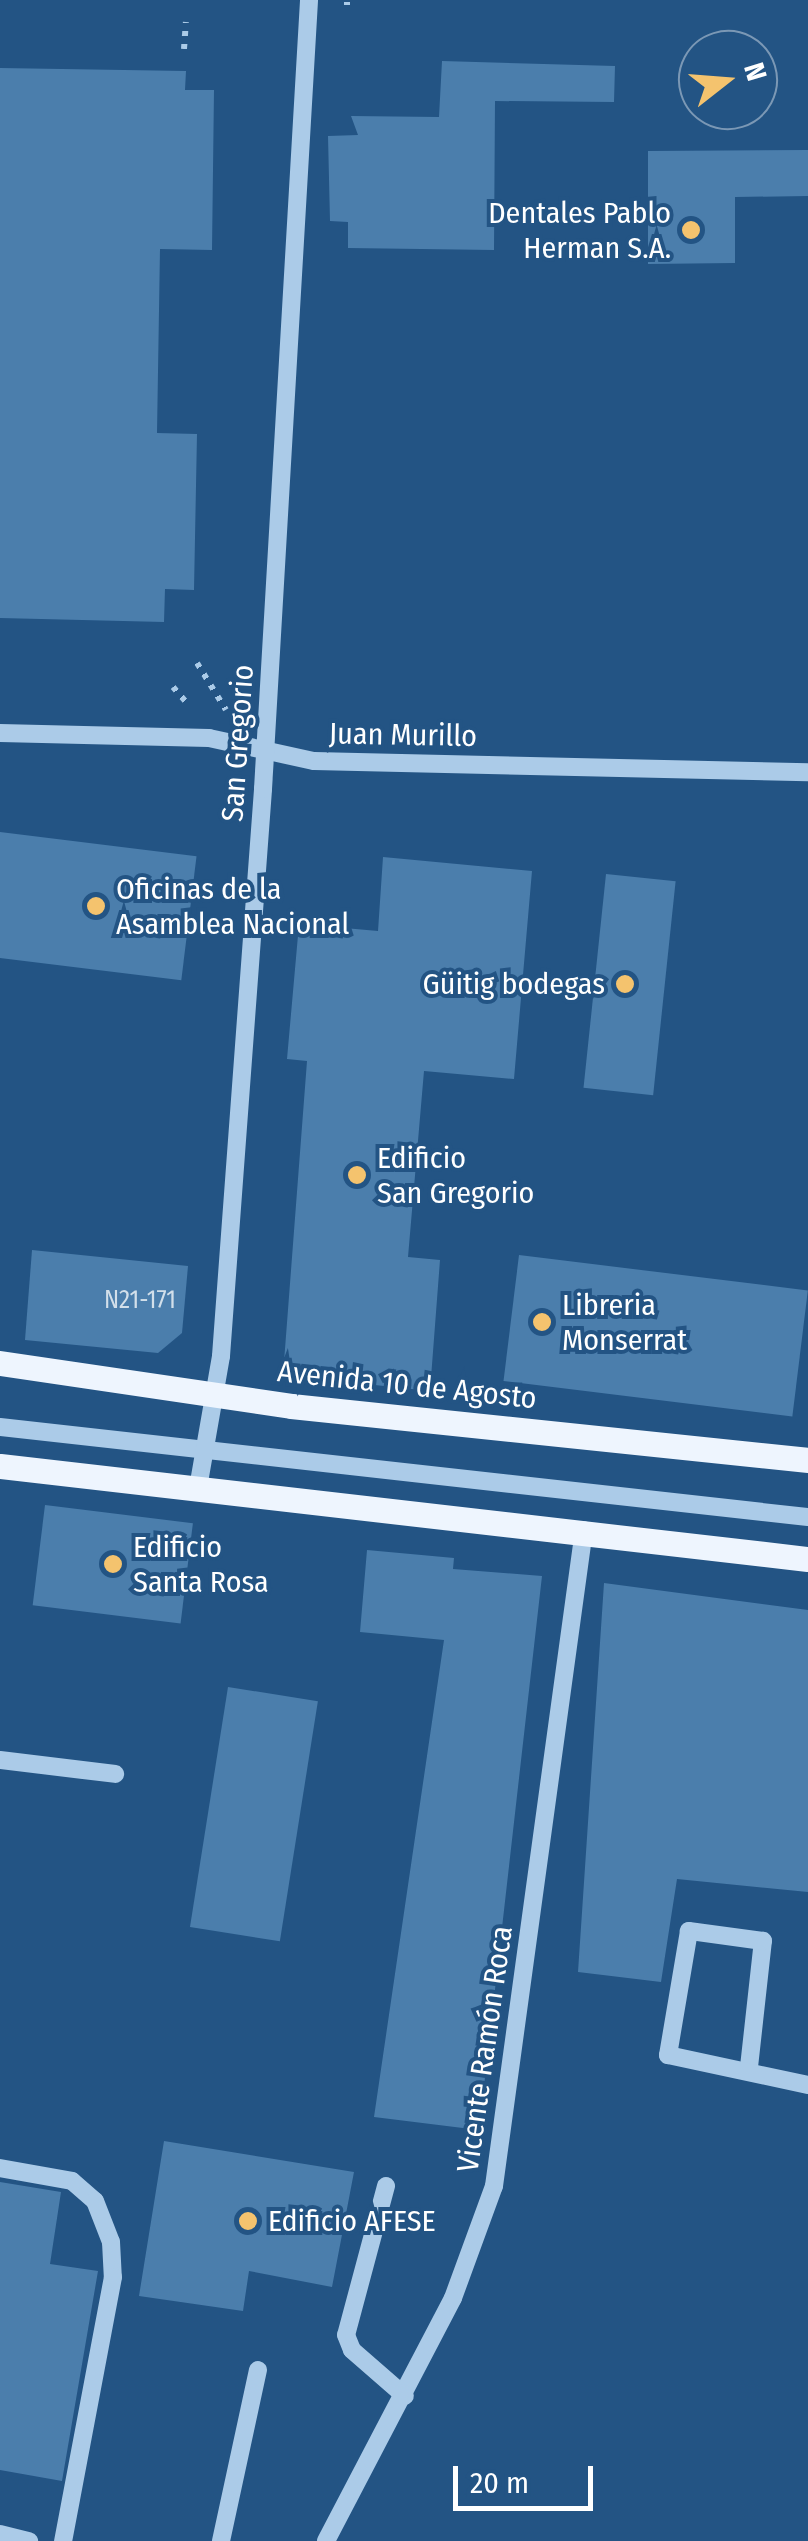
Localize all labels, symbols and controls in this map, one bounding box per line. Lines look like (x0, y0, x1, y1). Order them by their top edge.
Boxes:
north arrow (678, 30, 778, 130)
text: N (737, 59, 773, 85)
place label: Dentales Pablo Herman S.A. (488, 195, 671, 266)
marker: Dentales Pablo Herman S.A. (680, 219, 702, 241)
street label: San Gregorio (215, 663, 261, 823)
street label: Juan Murillo (329, 716, 477, 754)
place label: Oficinas de la Asamblea Nacional (116, 871, 349, 942)
marker: Oficinas de la Asamblea Nacional (85, 895, 107, 917)
place label: Güitig bodegas (423, 966, 605, 1002)
marker: Güitig bodegas (614, 973, 636, 995)
place label: Edificio San Gregorio (377, 1140, 534, 1210)
marker: Edificio San Gregorio (346, 1164, 368, 1186)
house number: N21-171 (104, 1285, 176, 1315)
place label: Libreria Monserrat (562, 1287, 687, 1358)
marker: Libreria Monserrat (531, 1311, 553, 1333)
street label: Avenida 10 de Agosto (276, 1353, 538, 1417)
place label: Edificio Santa Rosa (133, 1529, 269, 1600)
marker: Edificio Santa Rosa (102, 1553, 124, 1575)
street label: Vicente Ramón Roca (450, 1924, 520, 2174)
place label: Edificio AFESE (268, 2203, 436, 2239)
marker: Edificio AFESE (237, 2210, 259, 2232)
scale bar (458, 2446, 598, 2508)
text: 20 m (470, 2465, 529, 2501)

